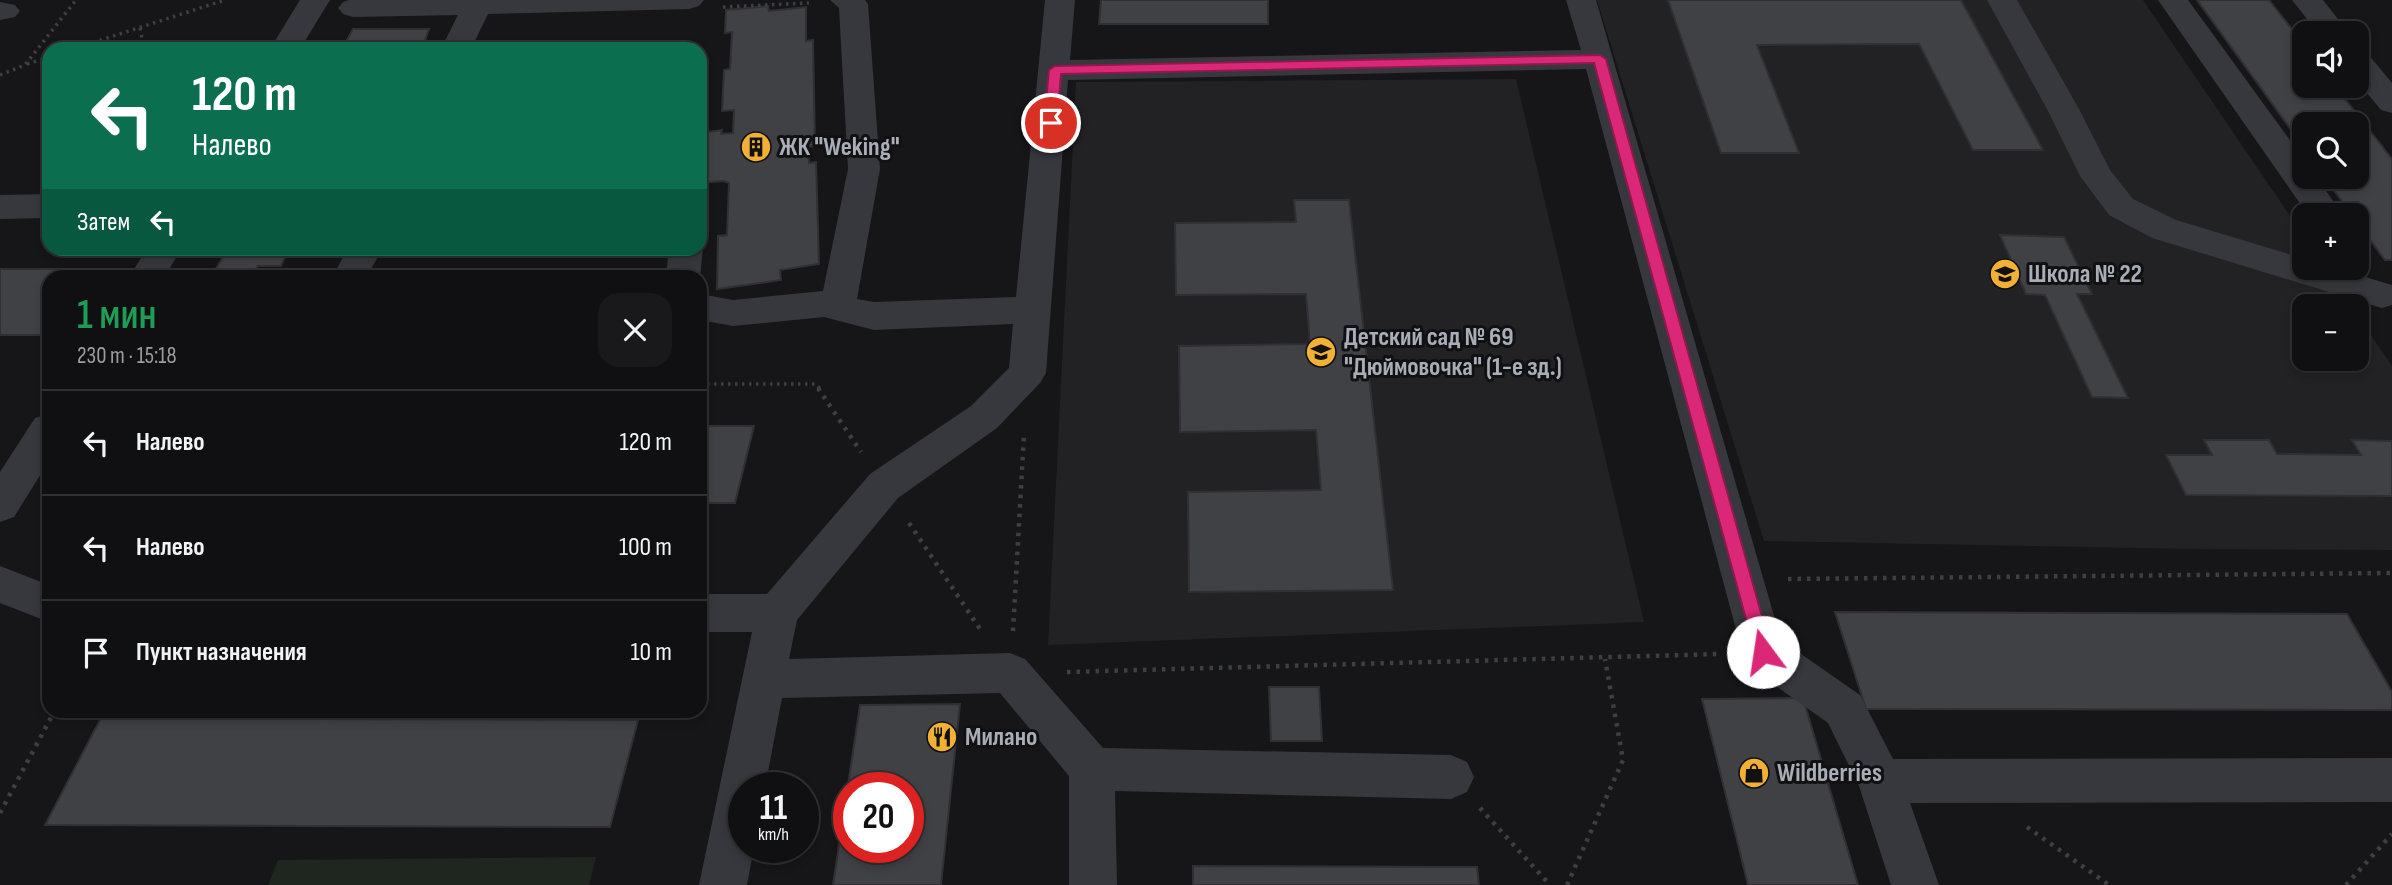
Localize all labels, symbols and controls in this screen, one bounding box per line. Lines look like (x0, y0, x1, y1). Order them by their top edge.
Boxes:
map controls (2292, 21, 2369, 371)
button: sound (2292, 21, 2369, 98)
text: 120 m (192, 66, 297, 125)
icon: left (77, 70, 168, 161)
pin (1021, 93, 1081, 153)
icon: arrive (1032, 104, 1070, 142)
button: search (2292, 112, 2369, 189)
text: Налево (192, 126, 272, 165)
building icon: ЖК "Weking" (739, 130, 773, 164)
place label: ЖК "Weking" (779, 132, 900, 163)
icon: left (144, 203, 182, 241)
button: + (2292, 203, 2369, 280)
text: Затем (77, 207, 130, 238)
school or university icon: Школа № 22 (1988, 257, 2022, 291)
place label: Школа № 22 (2028, 259, 2142, 290)
text: 1 мин (77, 290, 157, 341)
button: close (598, 293, 672, 367)
button: − (2292, 294, 2369, 371)
place label: Детский сад № 69 "Дюймовочка" (1-е зд.) (1344, 322, 1562, 383)
school or university icon: Детский сад № 69 "Дюймовочка" (1-е зд.) (1304, 335, 1338, 369)
text: 230 m · 15:18 (77, 342, 176, 370)
icon: left (77, 424, 115, 462)
text: Налево (136, 427, 205, 458)
text: 120 m (619, 427, 672, 458)
icon: left (77, 529, 115, 567)
text: Налево (136, 532, 205, 563)
text: 100 m (619, 532, 672, 563)
position arrow (1726, 615, 1800, 689)
icon: arrive (77, 634, 115, 672)
text: Пункт назначения (136, 637, 307, 668)
text: 10 m (630, 637, 672, 668)
restaurant icon: Милано (925, 720, 959, 754)
place label: Милано (965, 722, 1037, 753)
shop icon: Wildberries (1737, 756, 1771, 790)
place label: Wildberries (1777, 758, 1882, 789)
speed limit sign: 20 (833, 772, 924, 863)
text: 11 (760, 787, 787, 830)
text: km/h (758, 824, 789, 845)

